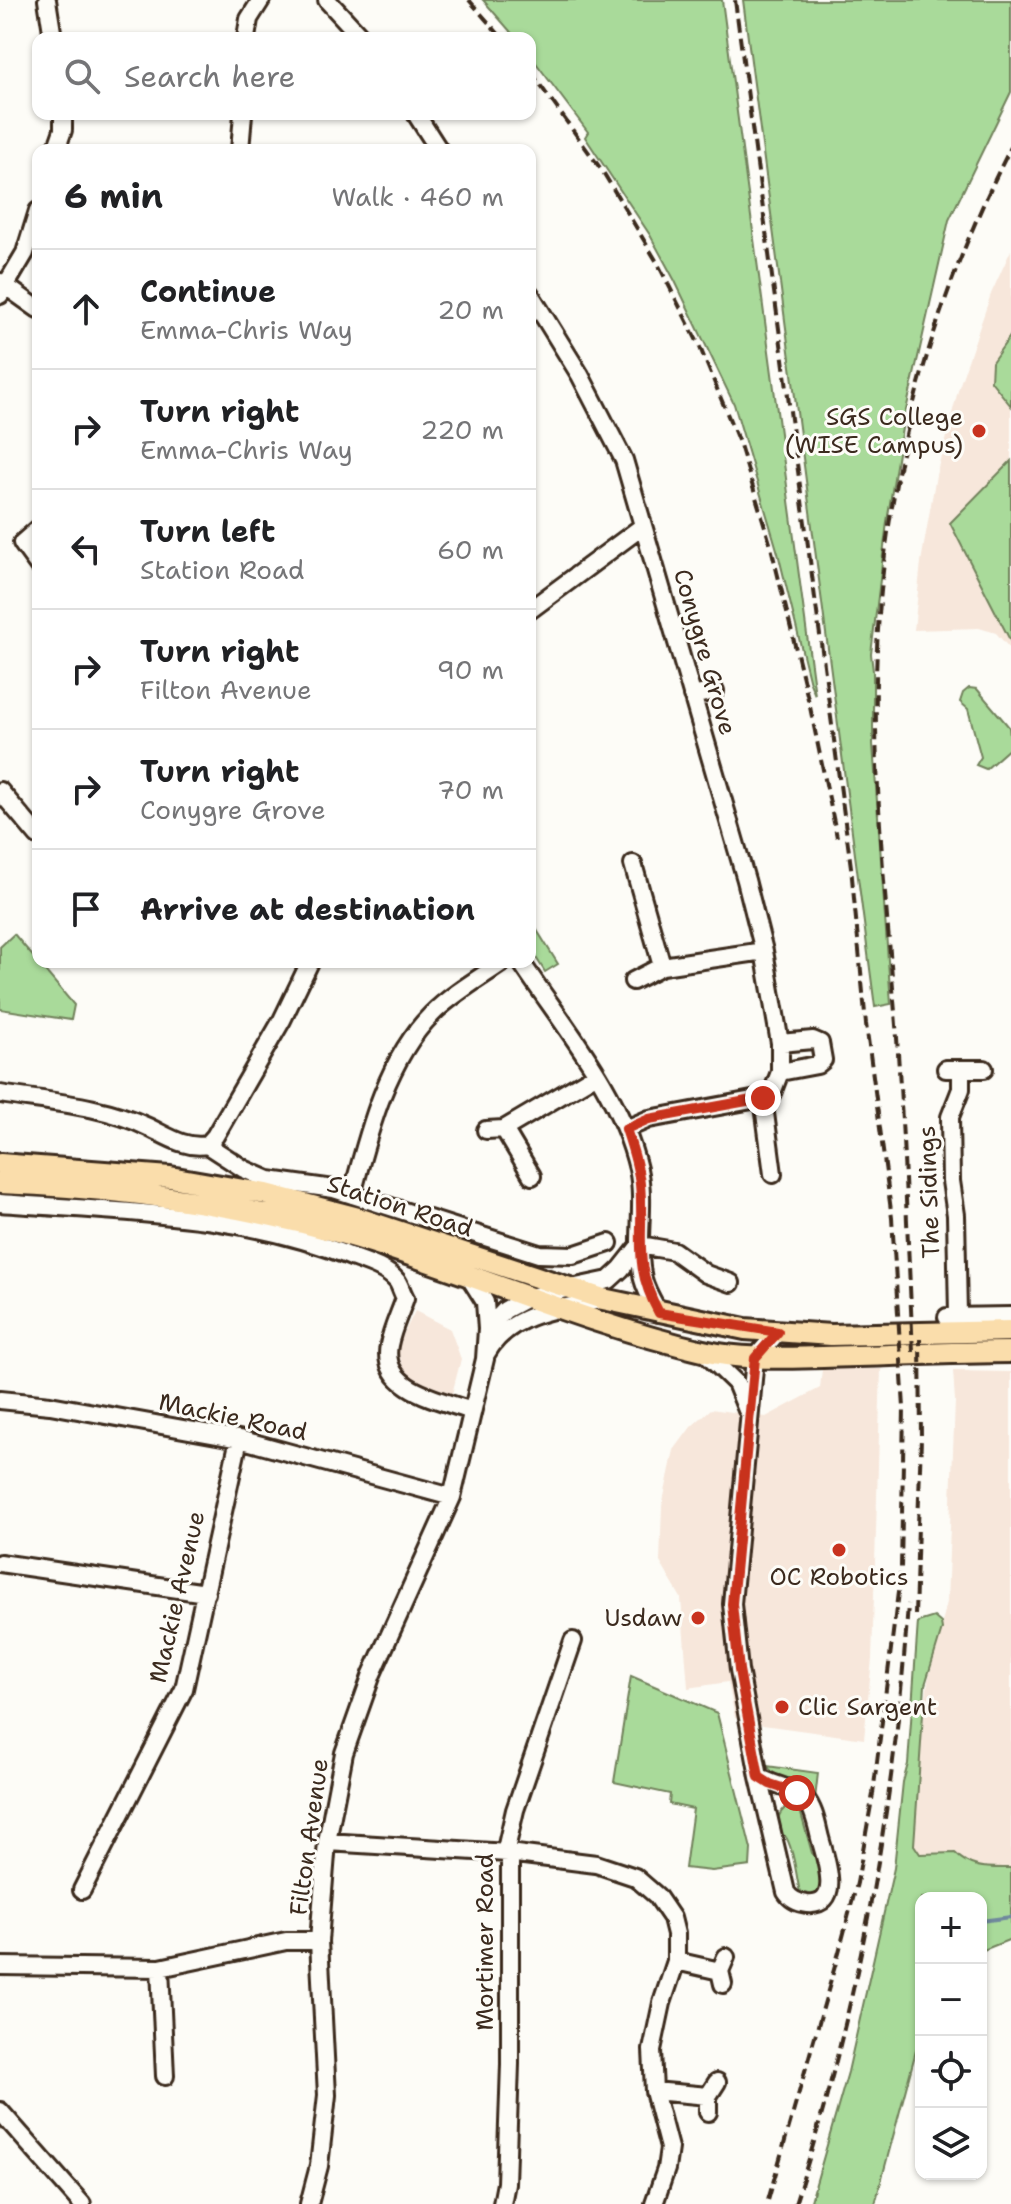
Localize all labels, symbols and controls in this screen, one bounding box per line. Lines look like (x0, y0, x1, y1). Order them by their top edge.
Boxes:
search box (32, 32, 536, 120)
icon: search (60, 54, 104, 98)
text: Search here (124, 56, 295, 97)
text: 6 min (64, 173, 163, 219)
text: Walk · 460 m (331, 179, 504, 214)
text: Continue (140, 271, 276, 312)
icon: ahead (64, 287, 108, 331)
text: 20 m (437, 292, 504, 327)
text: Emma-Chris Way (140, 312, 353, 347)
text: Turn right (140, 391, 299, 432)
place label: SGS College (WISE Campus) (785, 401, 963, 461)
icon: right (64, 407, 108, 451)
text: 220 m (420, 412, 504, 447)
marker: SGS College (WISE Campus) (970, 422, 988, 440)
text: Emma-Chris Way (140, 432, 353, 467)
text: Turn left (140, 511, 275, 552)
icon: left (64, 527, 108, 571)
text: 60 m (437, 532, 504, 567)
text: Station Road (140, 552, 304, 587)
street label: Conygre Grove (666, 565, 744, 739)
text: Turn right (140, 631, 299, 672)
icon: right (64, 647, 108, 691)
text: 90 m (437, 652, 504, 687)
text: Filton Avenue (140, 672, 312, 707)
text: Turn right (140, 751, 299, 792)
icon: right (64, 767, 108, 811)
text: 70 m (437, 772, 504, 807)
text: Conygre Grove (140, 792, 326, 827)
icon: arrive (64, 887, 108, 931)
text: Arrive at destination (140, 889, 475, 930)
route end (745, 1080, 781, 1116)
street label: The Sidings (911, 1125, 947, 1259)
street label: Station Road (323, 1167, 477, 1245)
street label: Mackie Road (156, 1386, 310, 1448)
street label: Mackie Avenue (142, 1508, 212, 1686)
marker: OC Robotics (830, 1541, 848, 1559)
place label: OC Robotics (769, 1561, 909, 1593)
place label: Usdaw (604, 1602, 682, 1634)
marker: Usdaw (689, 1609, 707, 1627)
place label: Clic Sargent (798, 1691, 937, 1723)
marker: Clic Sargent (773, 1698, 791, 1716)
street label: Filton Avenue (282, 1756, 336, 1918)
route start (779, 1775, 815, 1811)
street label: Mortimer Road (469, 1853, 501, 2031)
map controls (915, 1892, 987, 2180)
button: + (915, 1892, 987, 1964)
button: − (915, 1964, 987, 2036)
button: locate (915, 2036, 987, 2108)
button: layers (915, 2108, 987, 2180)

